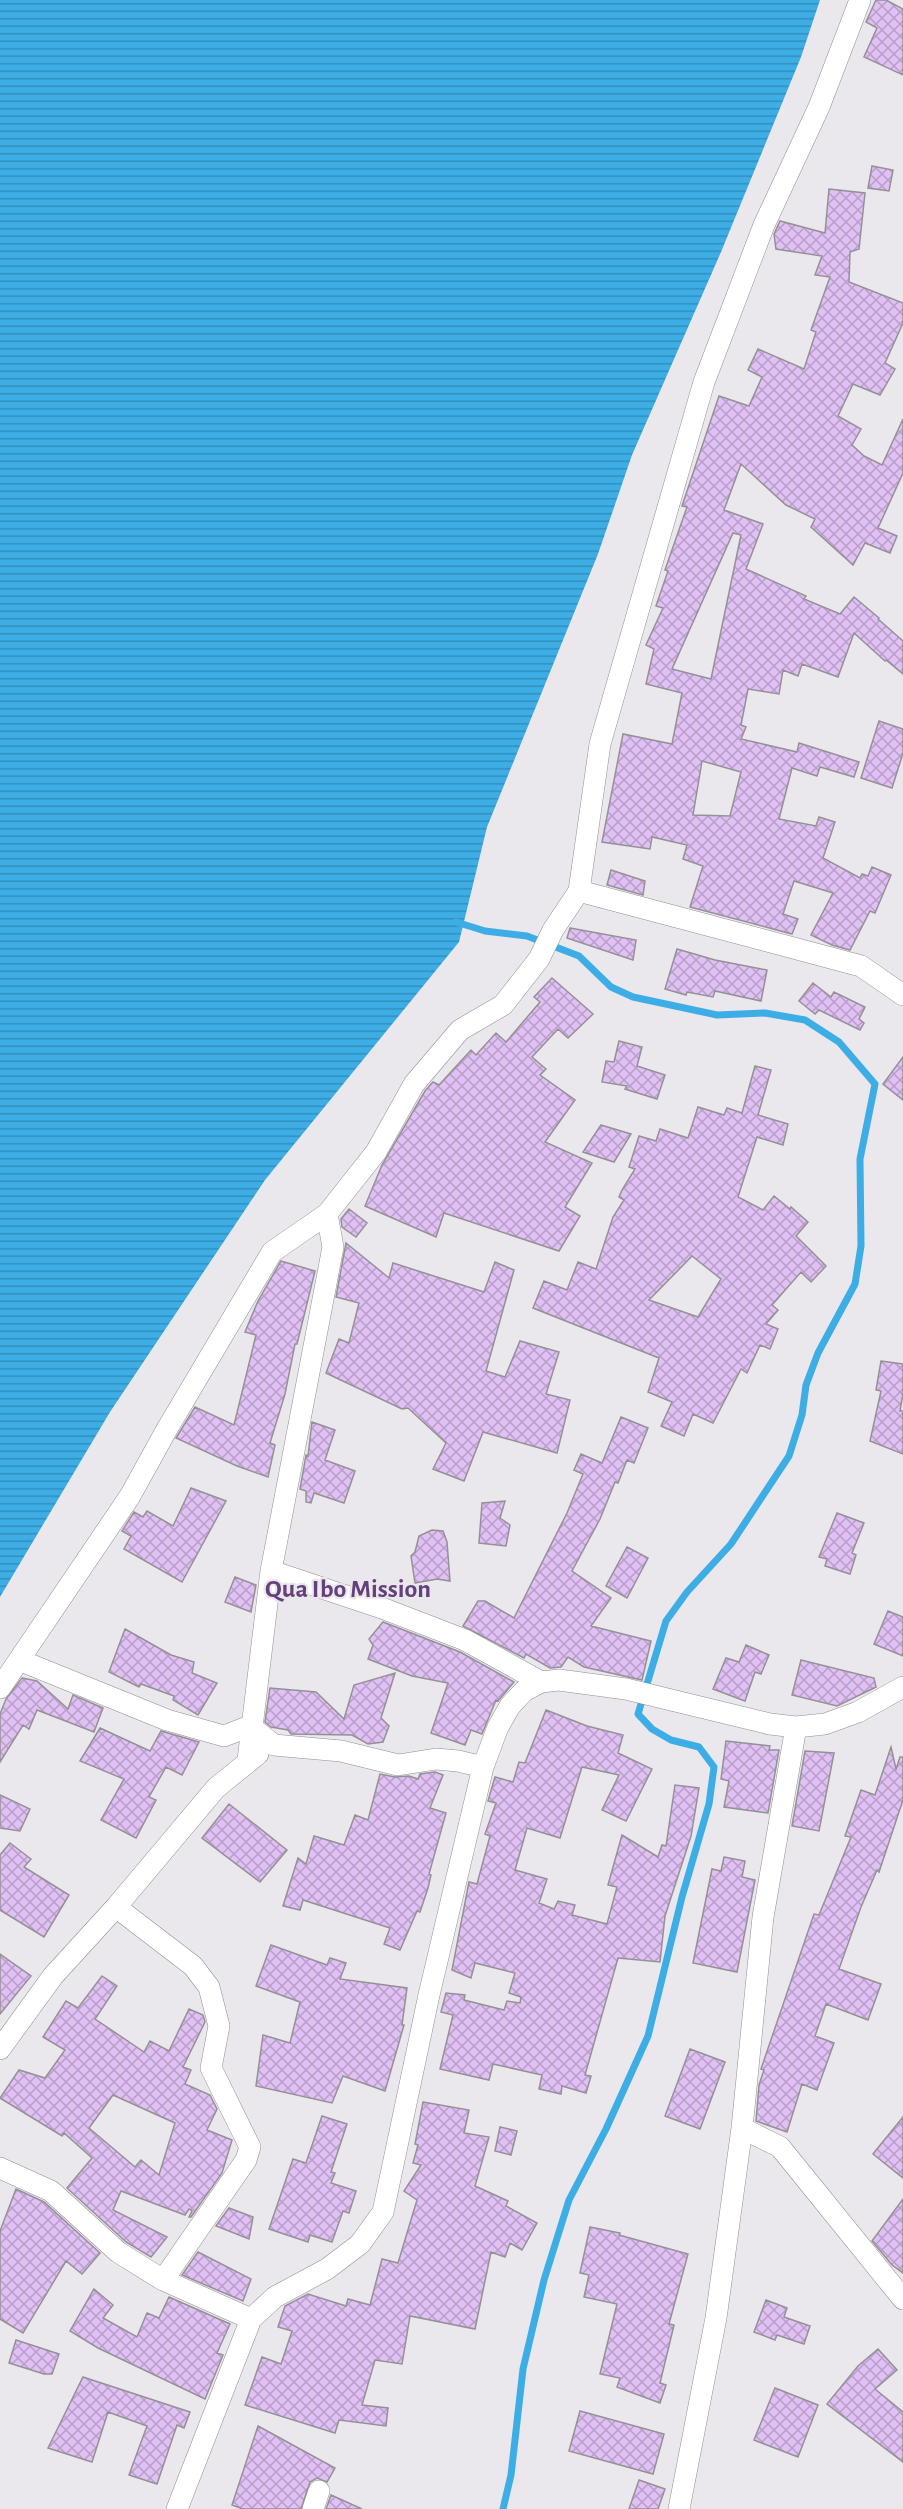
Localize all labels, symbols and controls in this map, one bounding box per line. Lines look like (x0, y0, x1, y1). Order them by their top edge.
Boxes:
district label: Qua Ibo Mission (265, 1576, 431, 1602)

